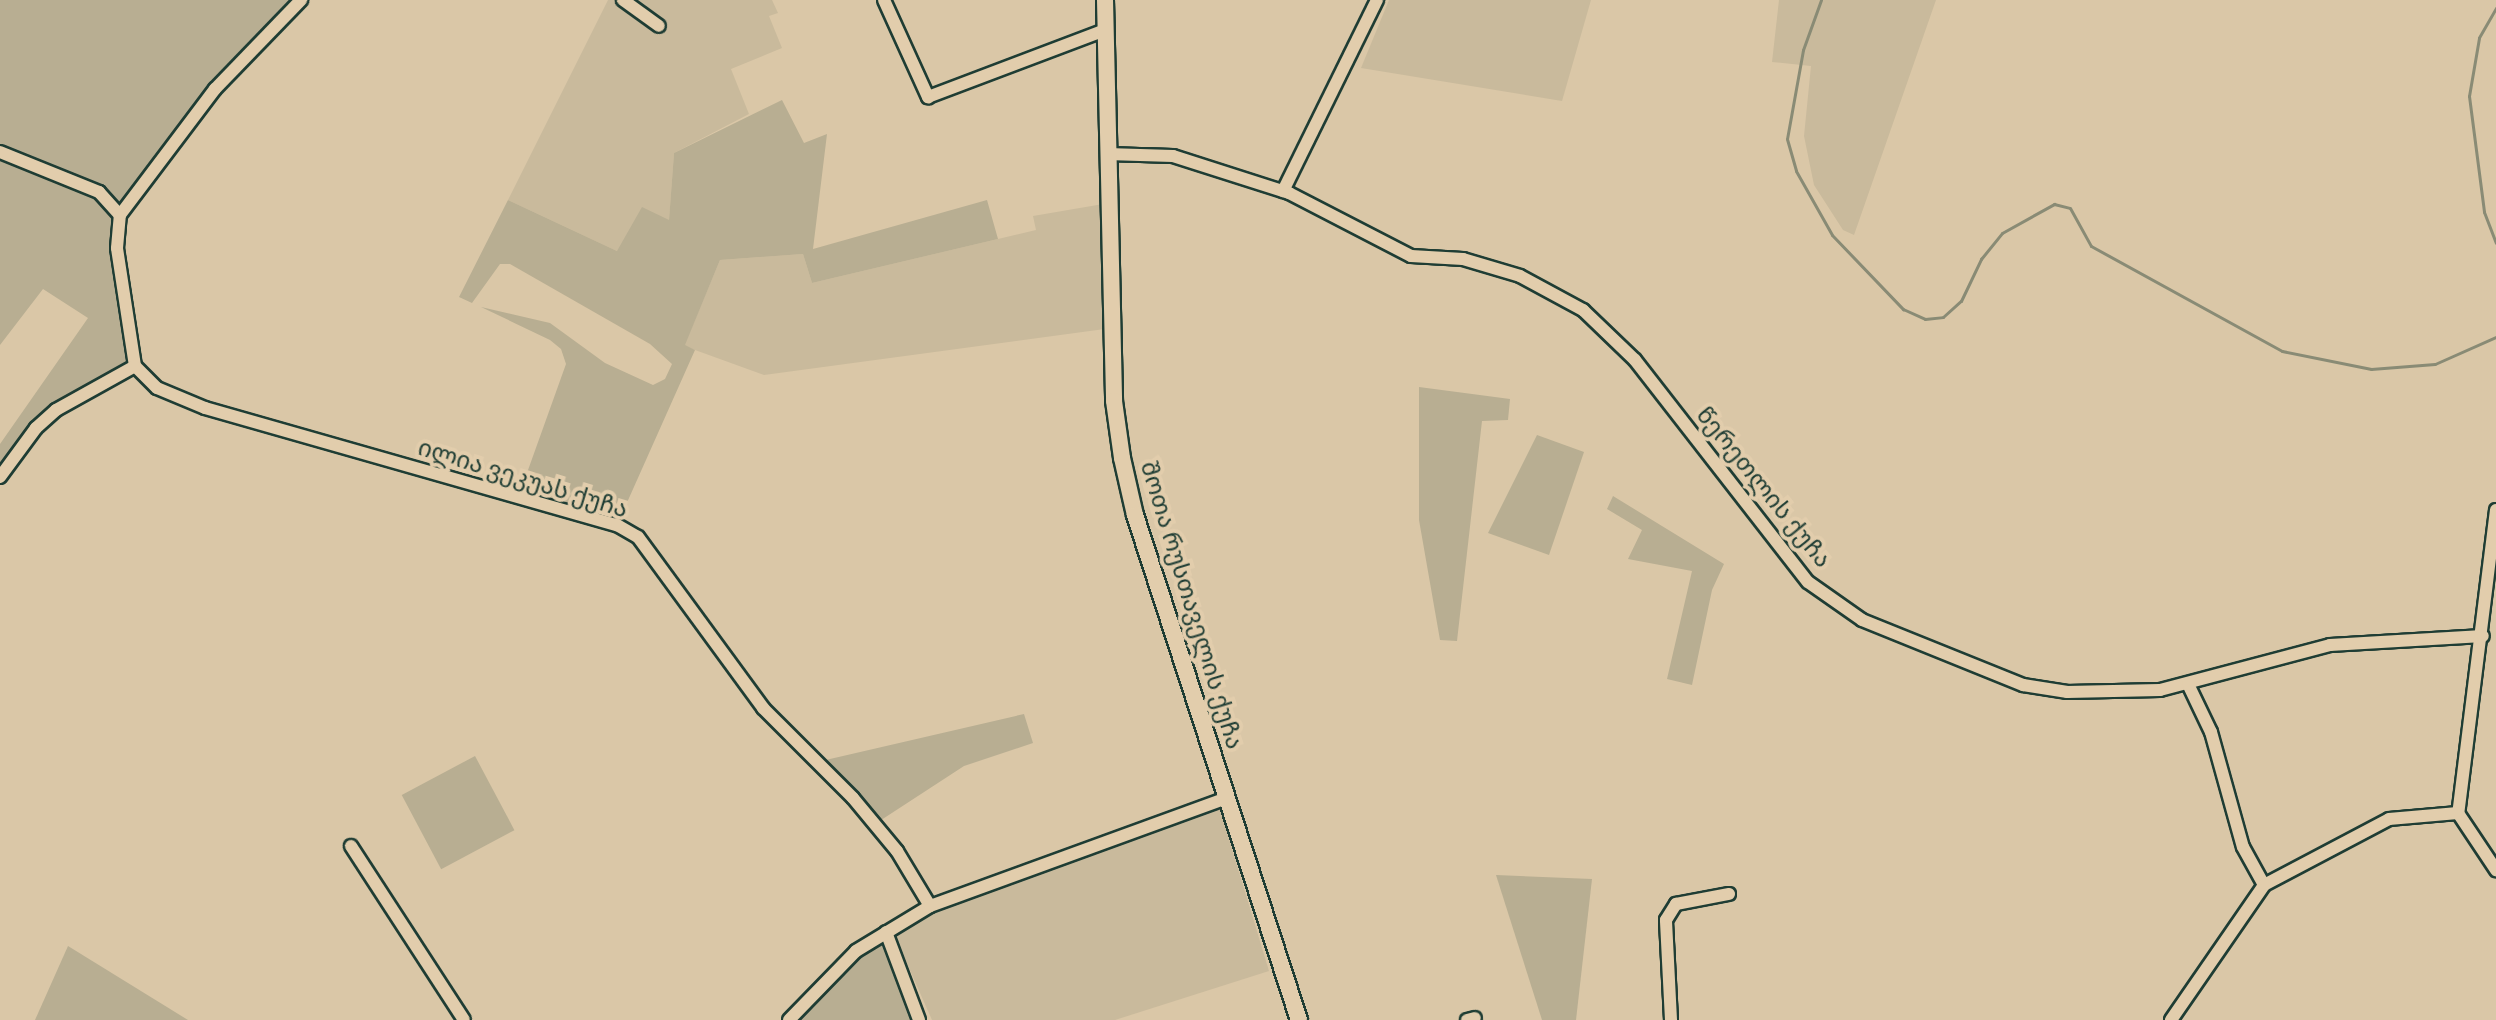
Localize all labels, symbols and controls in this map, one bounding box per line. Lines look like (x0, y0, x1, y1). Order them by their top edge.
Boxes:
street label: წერეთლის ქუჩა (1690, 401, 1838, 573)
street label: ილია ვეკუას ქუჩა (415, 432, 631, 524)
street label: შოთა რუსთაველის ქუჩა (1134, 458, 1250, 752)

